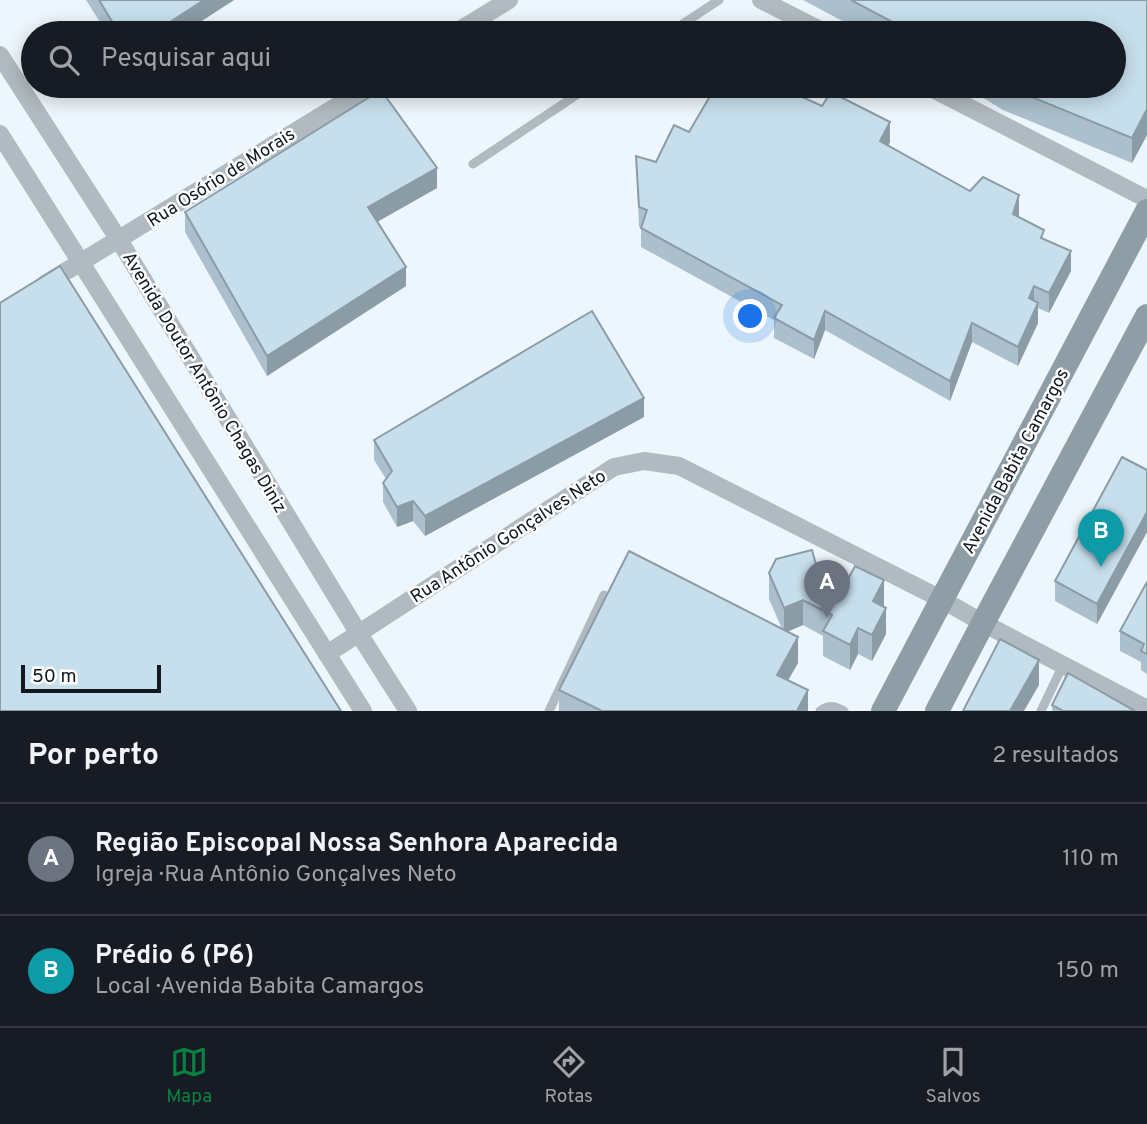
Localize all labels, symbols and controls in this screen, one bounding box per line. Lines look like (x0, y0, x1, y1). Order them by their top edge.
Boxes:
search box (21, 21, 1126, 98)
icon: search (45, 41, 83, 79)
text: Pesquisar aqui (101, 43, 271, 76)
street label: Rua Osório de Morais (144, 123, 300, 233)
street label: Avenida Doutor Antônio Chagas Diniz (116, 248, 291, 518)
your location (733, 299, 767, 333)
street label: Avenida Babita Camargos (958, 365, 1075, 558)
street label: Rua Antônio Gonçalves Neto (407, 465, 611, 609)
pin: B (1078, 509, 1124, 567)
pin: A (804, 560, 850, 618)
scale bar (21, 662, 161, 694)
text: 50 m (32, 665, 77, 689)
text: Por perto (28, 738, 159, 775)
text: 2 resultados (992, 742, 1119, 771)
text: Região Episcopal Nossa Senhora Aparecida (95, 828, 618, 861)
text: A (43, 845, 59, 874)
text: 110 m (1062, 845, 1119, 874)
text: Igreja · Rua Antônio Gonçalves Neto (95, 861, 457, 890)
text: Prédio 6 (P6) (95, 940, 254, 973)
text: B (43, 957, 59, 986)
text: 150 m (1057, 957, 1119, 986)
text: Local · Avenida Babita Camargos (95, 973, 424, 1002)
tab: Mapa (166, 1043, 212, 1109)
tab: Rotas (545, 1043, 593, 1109)
tab: Salvos (925, 1043, 981, 1109)

